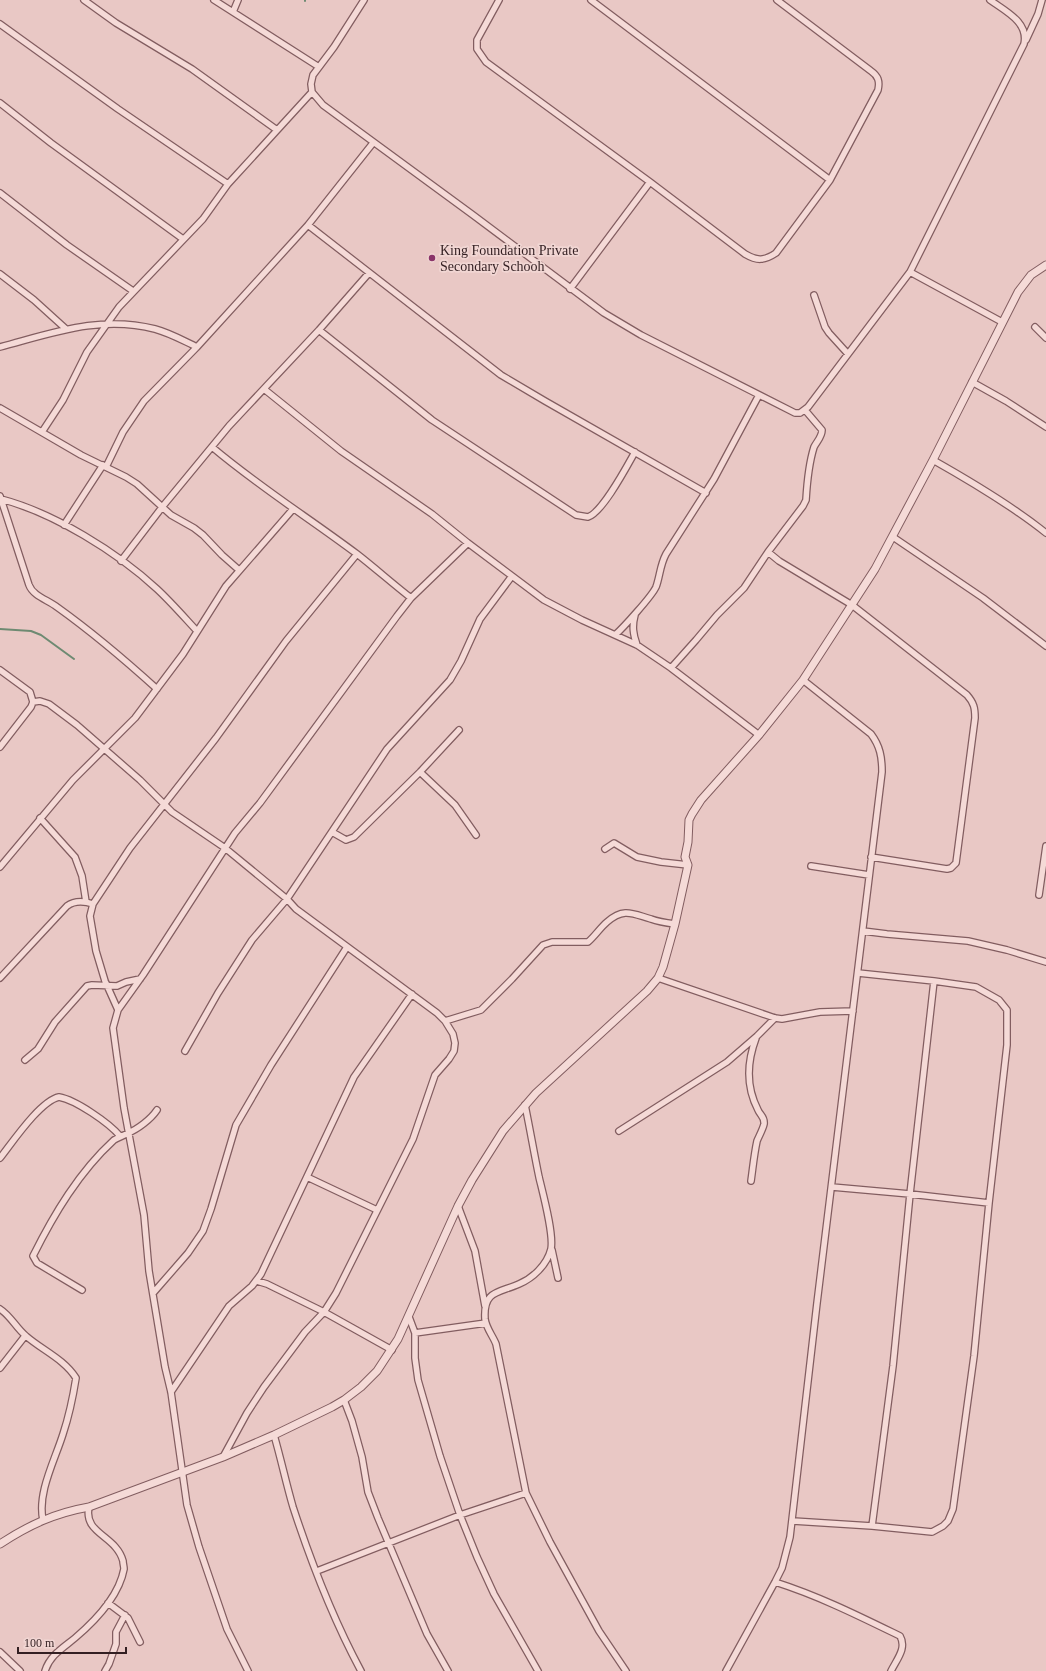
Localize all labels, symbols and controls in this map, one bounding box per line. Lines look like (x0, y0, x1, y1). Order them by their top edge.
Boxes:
place label: King Foundation Private Secondary Schooh (440, 243, 578, 274)
marker: King Foundation Private Secondary Schooh (427, 253, 437, 263)
scale bar (18, 1629, 126, 1655)
text: 100 m (24, 1636, 55, 1650)

